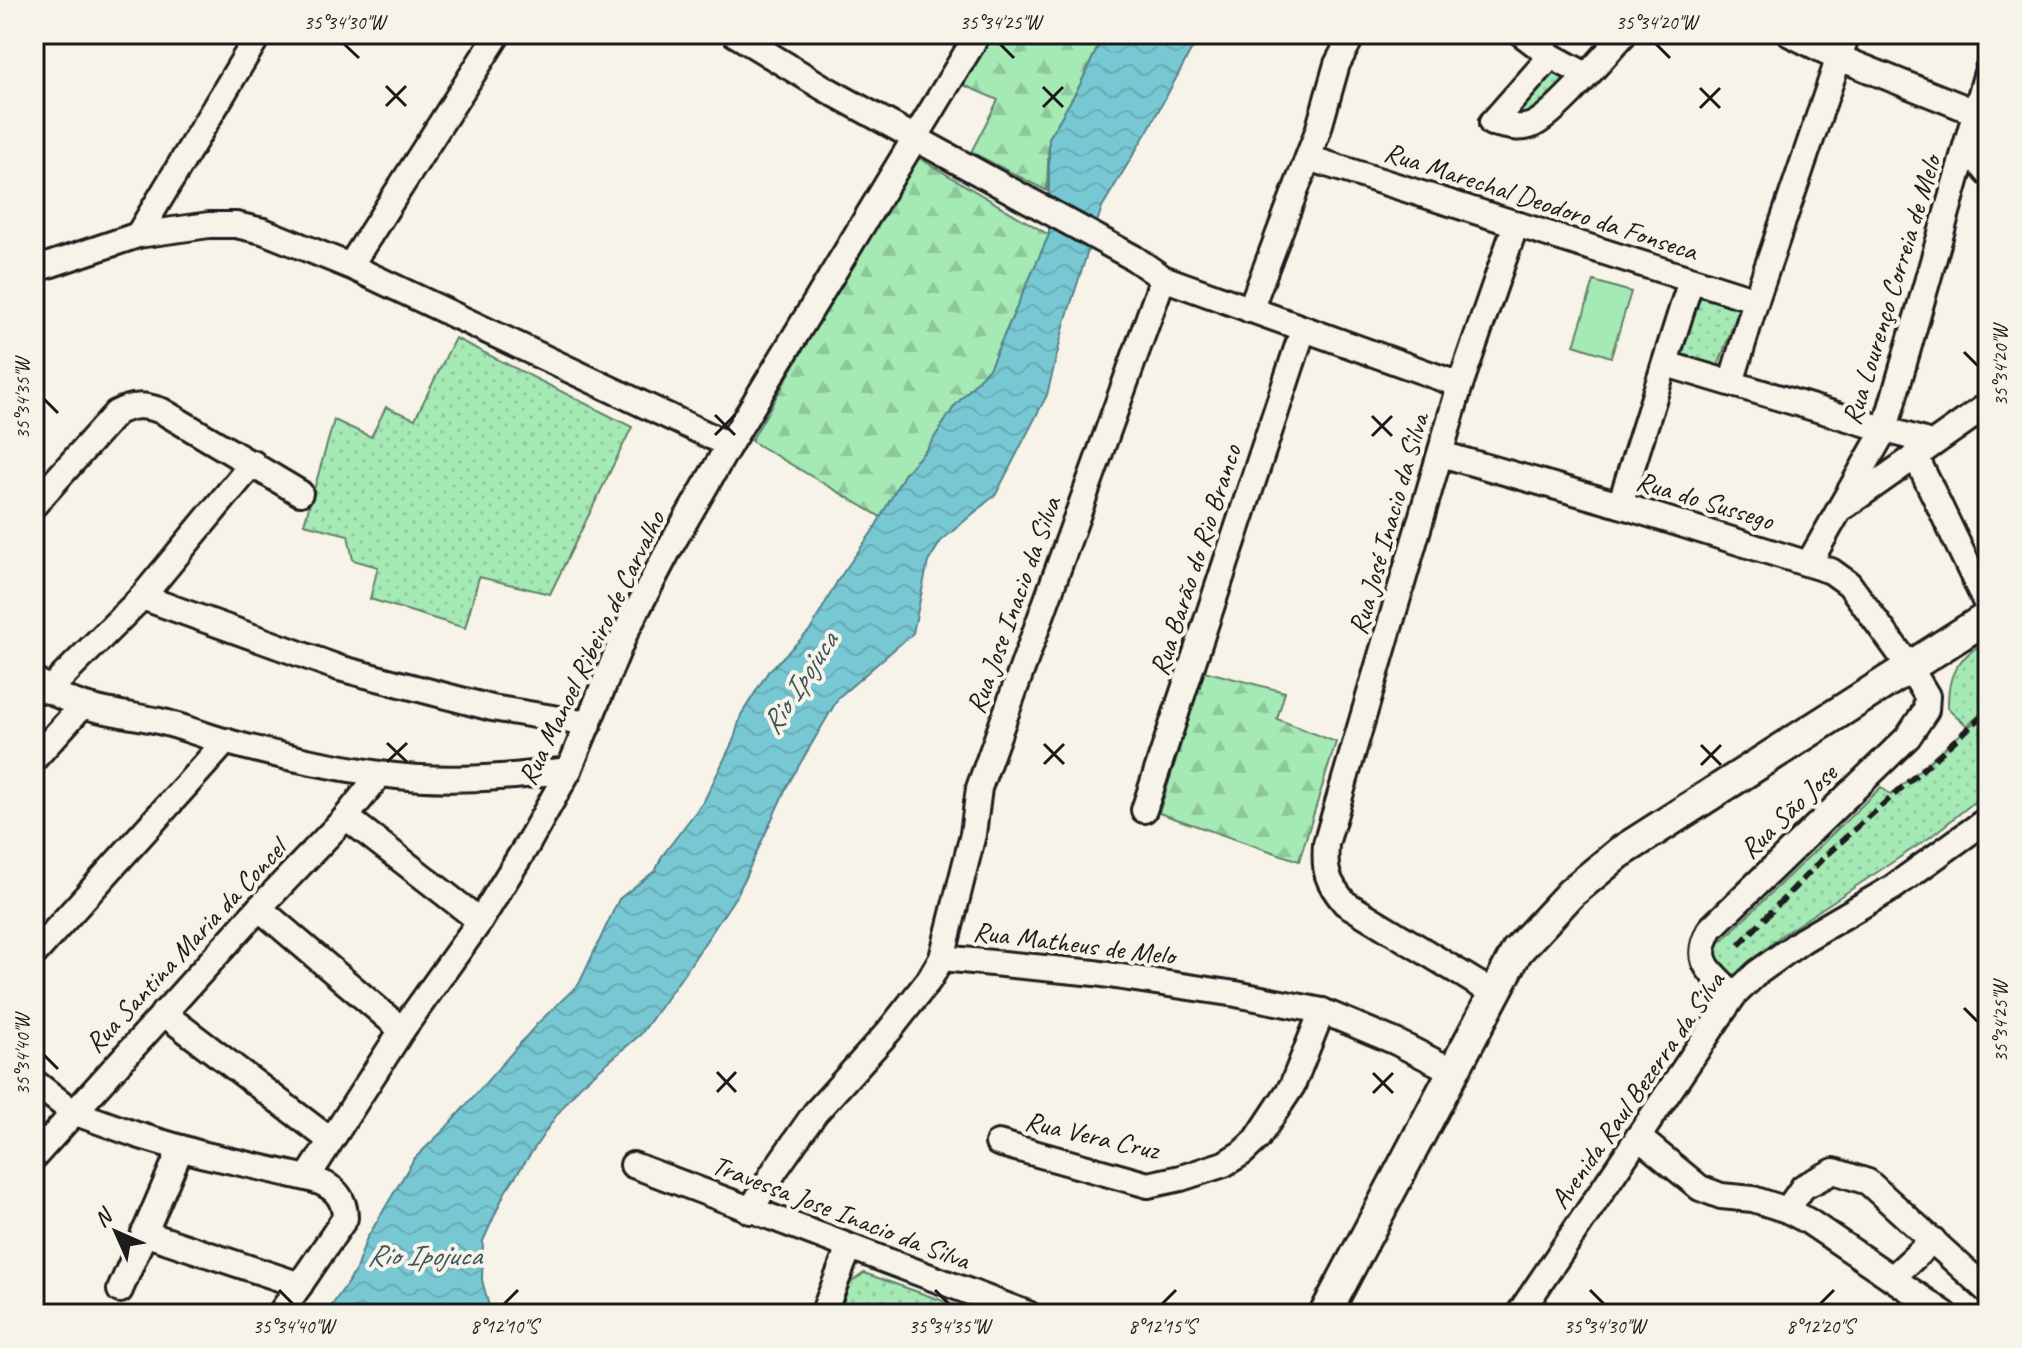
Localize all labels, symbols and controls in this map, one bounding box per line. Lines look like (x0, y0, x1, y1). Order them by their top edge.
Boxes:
text: 35°34'30"W (303, 10, 388, 35)
text: 35°34'25"W (959, 10, 1044, 35)
text: 35°34'20"W (1615, 10, 1700, 35)
street label: Rua Marechal Deodoro da Fonseca (1380, 134, 1704, 269)
street label: Rua Lourenço Correia de Melo (1833, 148, 1950, 429)
text: 35°34'20"W (1988, 322, 2013, 407)
text: 35°34'35"W (10, 355, 35, 440)
street label: Rua José Inacio da Silva (1340, 407, 1437, 639)
street label: Rua Barão do Rio Branco (1141, 438, 1249, 680)
street label: Rua do Sussego (1632, 463, 1780, 538)
street label: Rua Jose Inacio da Silva (958, 490, 1069, 718)
street label: Rua Manoel Ribeiro de Carvalho (509, 503, 673, 791)
water label: Rio Ipojuca (752, 622, 848, 741)
street label: Rua São Jose (1732, 755, 1845, 866)
street label: Rua Santina Maria da Concel (77, 828, 297, 1060)
street label: Rua Matheus de Melo (971, 913, 1180, 973)
street label: Avenida Raul Bezerra da Silva (1542, 963, 1733, 1215)
text: 35°34'25"W (1988, 978, 2013, 1063)
text: 35°34'40"W (10, 1011, 35, 1096)
street label: Rua Vera Cruz (1022, 1103, 1164, 1168)
street label: Travessa Jose Inacio da Silva (707, 1147, 976, 1278)
north arrow (76, 1192, 156, 1272)
text: N (88, 1201, 120, 1233)
water label: Rio Ipojuca (367, 1236, 484, 1274)
text: 35°34'40"W (252, 1314, 337, 1339)
text: 8°12'10"S (470, 1314, 542, 1339)
text: 35°34'35"W (908, 1314, 993, 1339)
text: 8°12'15"S (1128, 1314, 1200, 1339)
text: 35°34'30"W (1563, 1314, 1648, 1339)
text: 8°12'20"S (1786, 1314, 1858, 1339)

